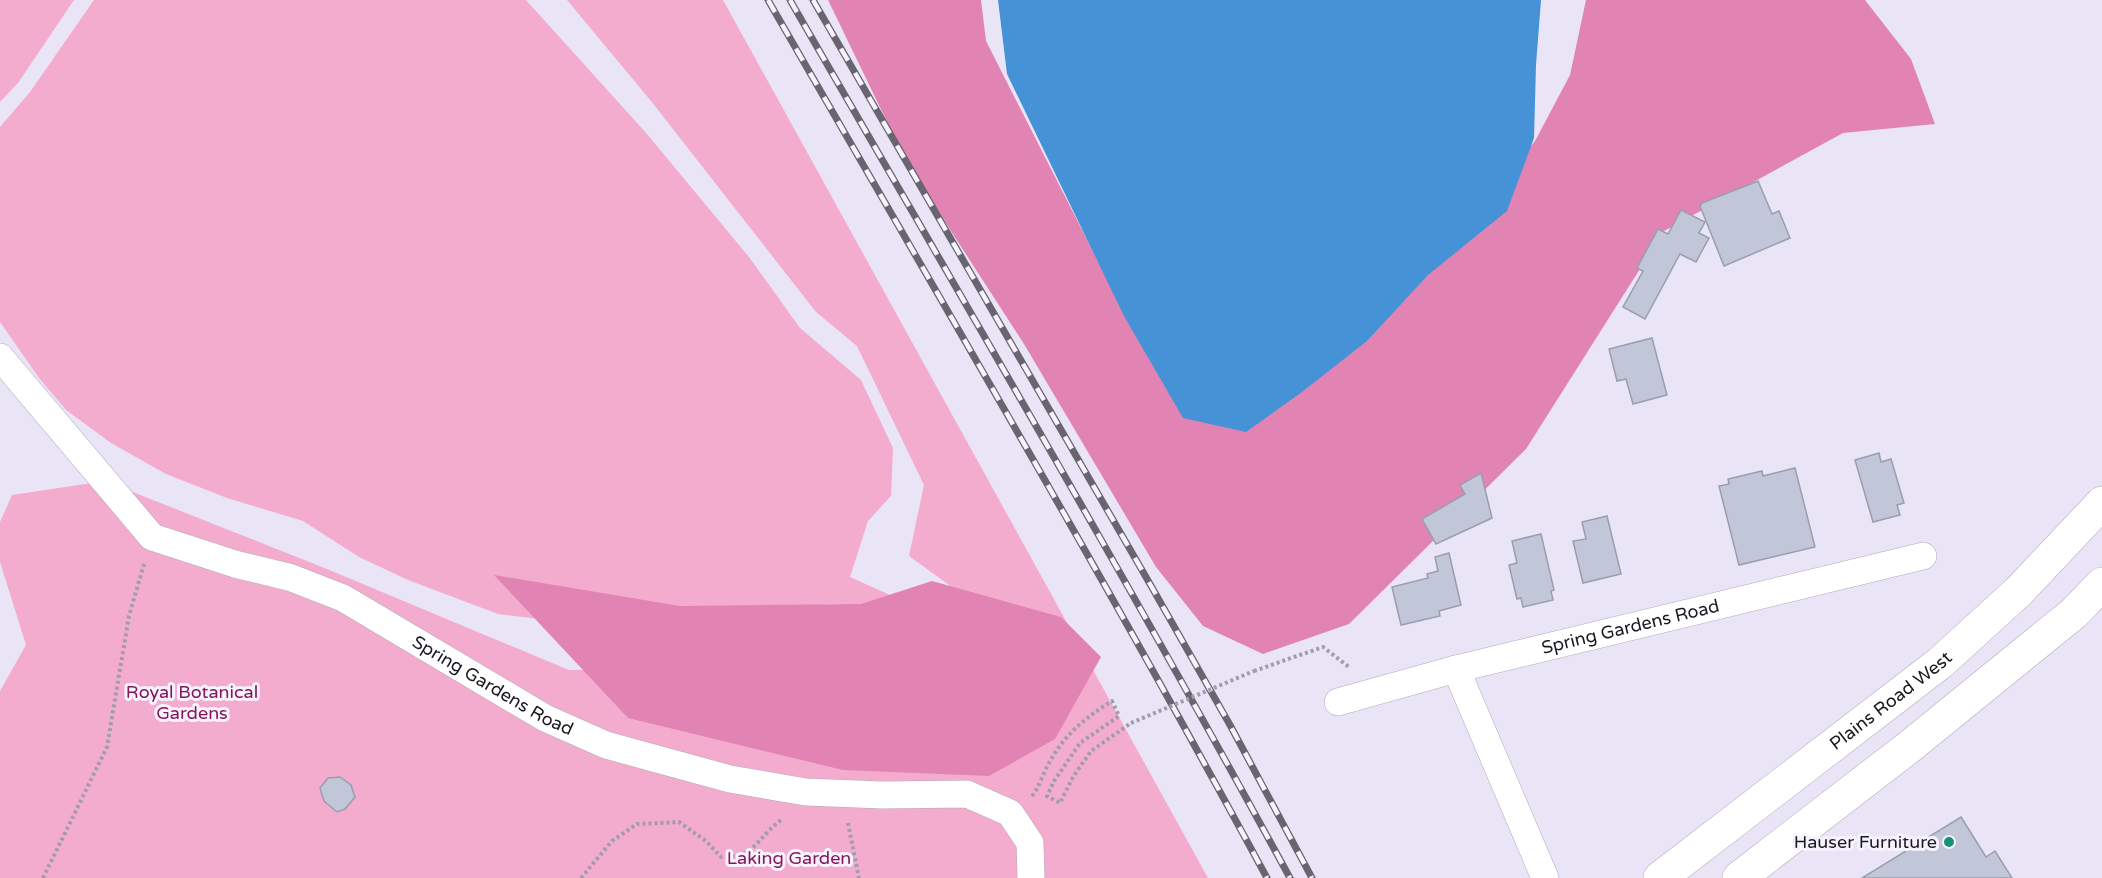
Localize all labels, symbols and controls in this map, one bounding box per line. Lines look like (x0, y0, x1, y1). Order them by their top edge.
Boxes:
street label: Spring Gardens Road (1539, 595, 1722, 659)
street label: Spring Gardens Road (408, 631, 577, 740)
street label: Plains Road West (1825, 647, 1956, 755)
park label: Royal Botanical Gardens (126, 681, 258, 724)
place label: Hauser Furniture (1794, 831, 1937, 853)
marker: Hauser Furniture (1942, 835, 1956, 849)
park label: Laking Garden (727, 847, 851, 869)

